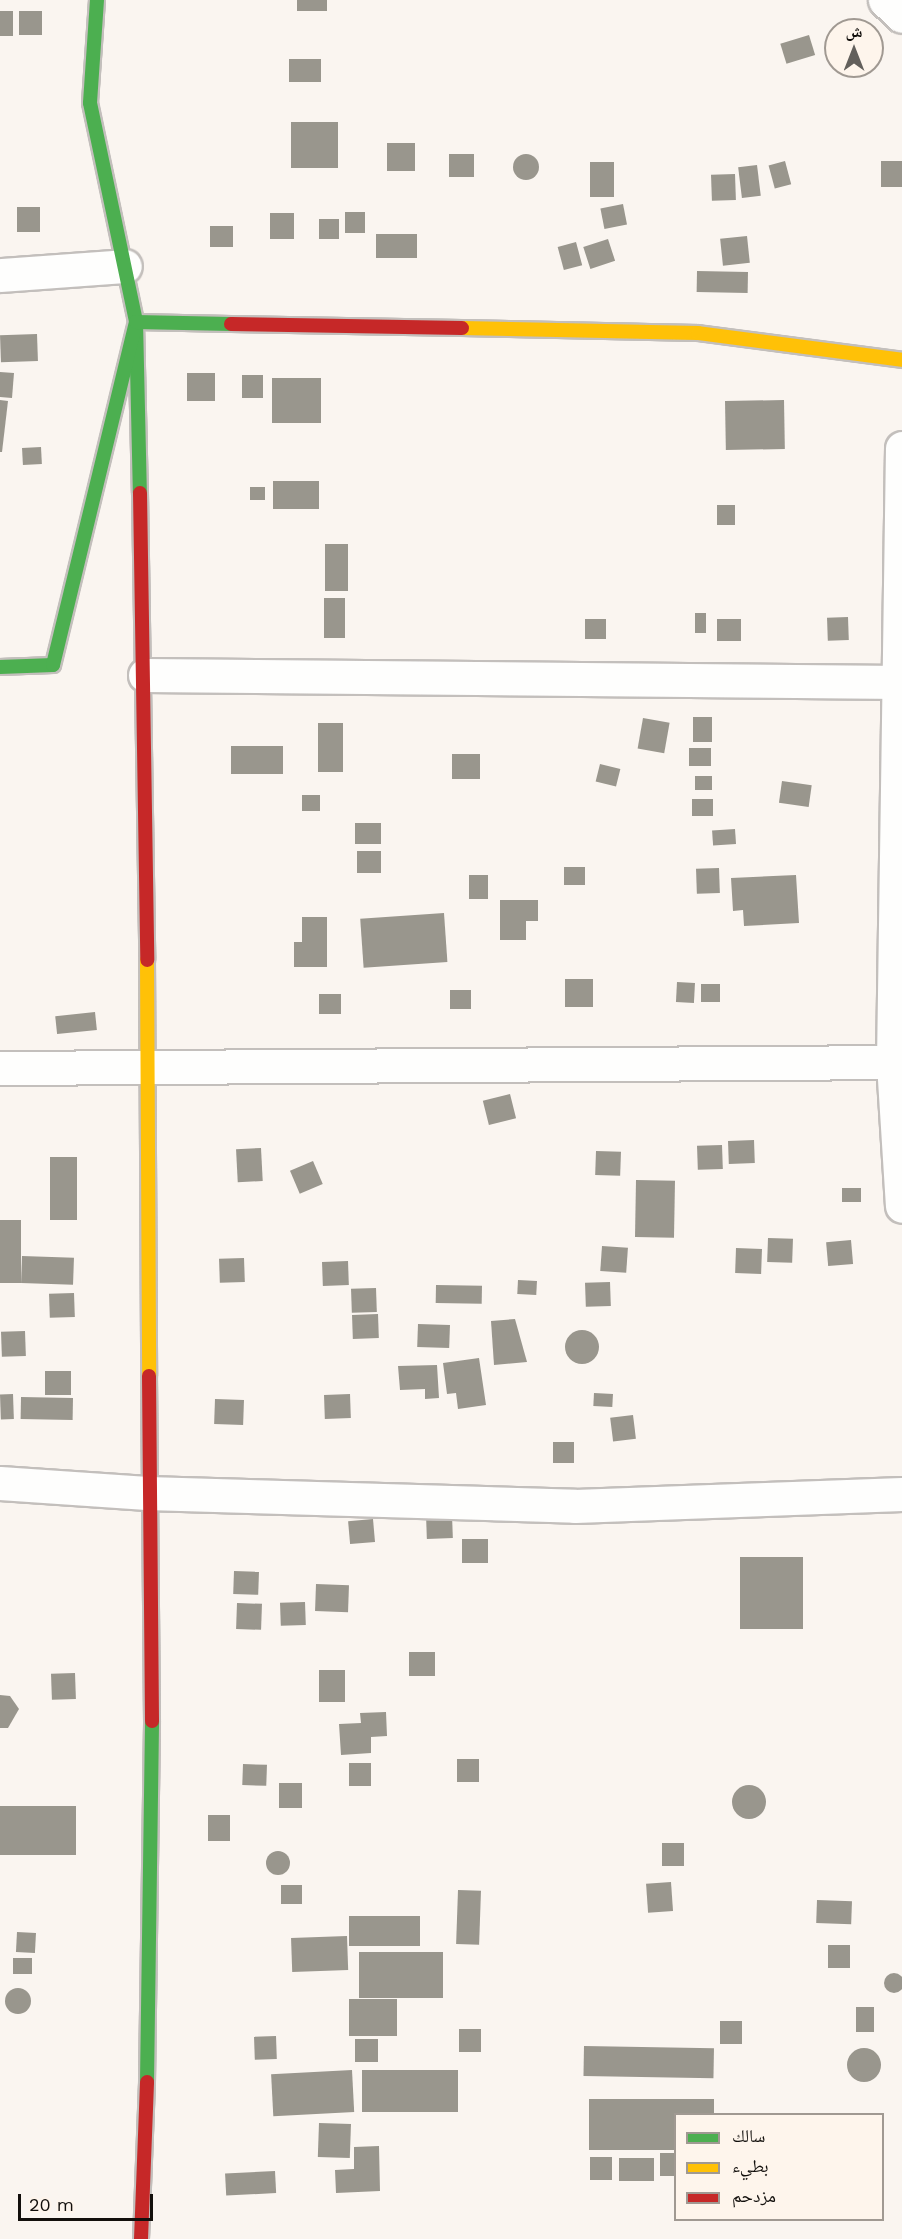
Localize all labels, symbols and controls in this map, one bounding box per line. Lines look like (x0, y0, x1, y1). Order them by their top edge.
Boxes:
north arrow (824, 18, 884, 78)
text: ش (846, 22, 862, 41)
legend (674, 2113, 884, 2221)
text: سالك (732, 2125, 765, 2146)
text: بطيء (732, 2155, 769, 2176)
scale bar (21, 2182, 156, 2220)
text: مزدحم (732, 2185, 776, 2206)
text: 20 m (29, 2194, 74, 2215)

